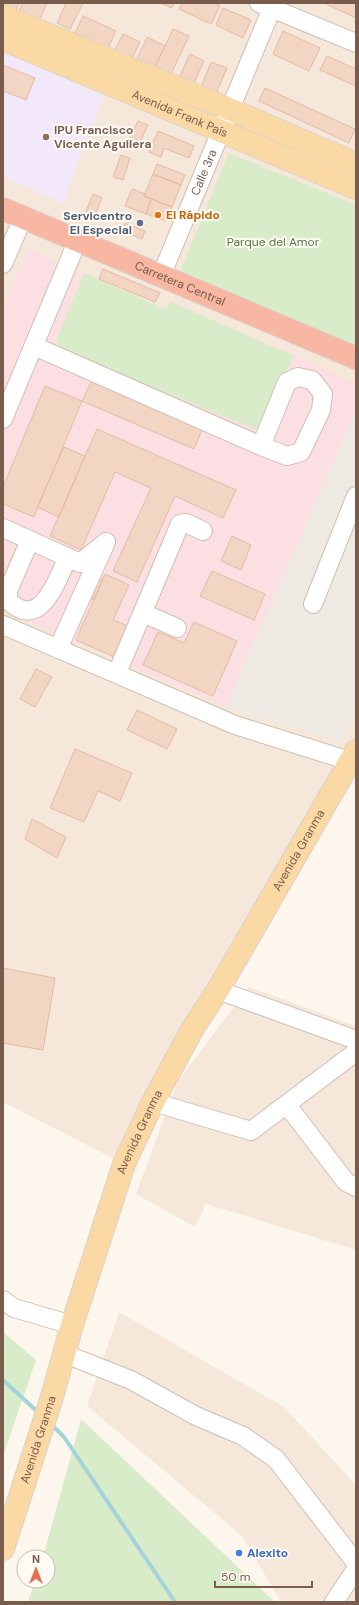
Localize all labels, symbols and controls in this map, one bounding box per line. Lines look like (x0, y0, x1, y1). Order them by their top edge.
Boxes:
street label: Avenida Frank País (129, 86, 230, 141)
place label: IPU Francisco Vicente Aguilera (54, 122, 151, 152)
marker: IPU Francisco Vicente Aguilera (41, 132, 51, 142)
street label: Calle 3ra (187, 147, 221, 198)
place label: El Rápido (166, 207, 220, 223)
place label: Servicentro El Especial (63, 208, 132, 238)
marker: El Rápido (153, 210, 163, 220)
marker: Servicentro El Especial (135, 218, 145, 228)
park label: Parque del Amor (227, 234, 320, 250)
street label: Carretera Central (132, 257, 228, 310)
street label: Avenida Granma (269, 807, 328, 894)
street label: Avenida Granma (113, 1087, 166, 1176)
street label: Avenida Granma (17, 1394, 60, 1486)
place label: Alexito (247, 1545, 288, 1561)
marker: Alexito (234, 1548, 244, 1558)
north arrow (16, 1549, 56, 1589)
text: N (32, 1552, 40, 1566)
scale bar (215, 1563, 312, 1589)
text: 50 m (221, 1569, 250, 1585)

